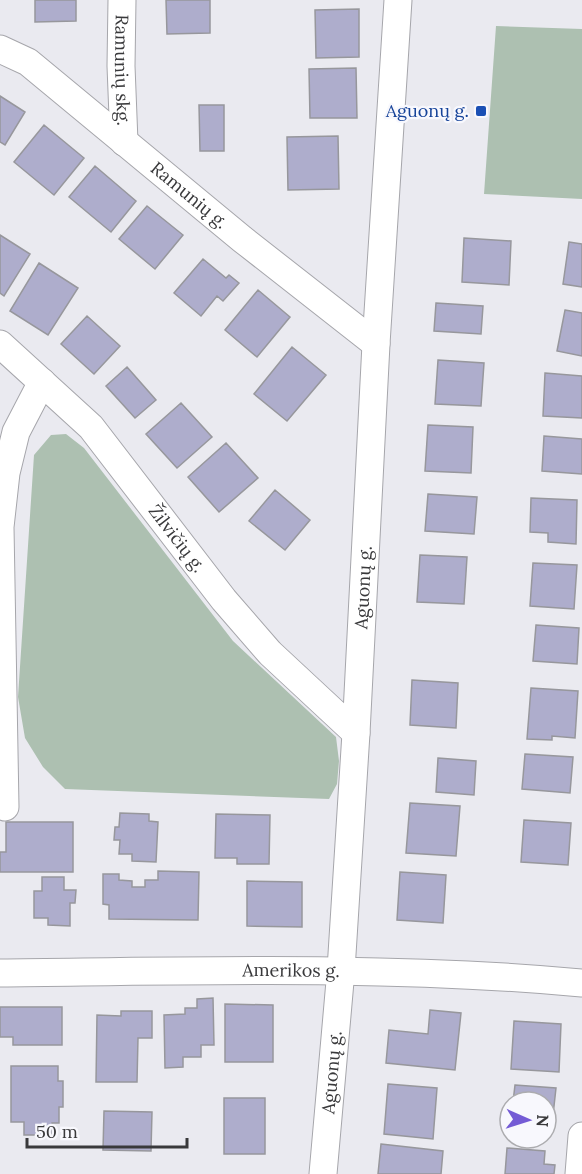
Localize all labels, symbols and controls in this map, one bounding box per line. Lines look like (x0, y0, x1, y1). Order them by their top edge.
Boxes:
street label: Ramunių skg. (110, 14, 135, 126)
place label: Aguonų g. (385, 99, 469, 122)
marker: Aguonų g. (474, 104, 488, 118)
street label: Ramunių g. (146, 156, 233, 234)
street label: Žilvičių g. (144, 500, 211, 577)
street label: Aguonų g. (349, 545, 377, 631)
street label: Amerikos g. (241, 958, 340, 982)
street label: Aguonų g. (316, 1030, 347, 1116)
north arrow (498, 1090, 558, 1150)
scale bar (27, 1111, 188, 1149)
text: N (533, 1114, 553, 1127)
text: 50 m (36, 1120, 78, 1143)

